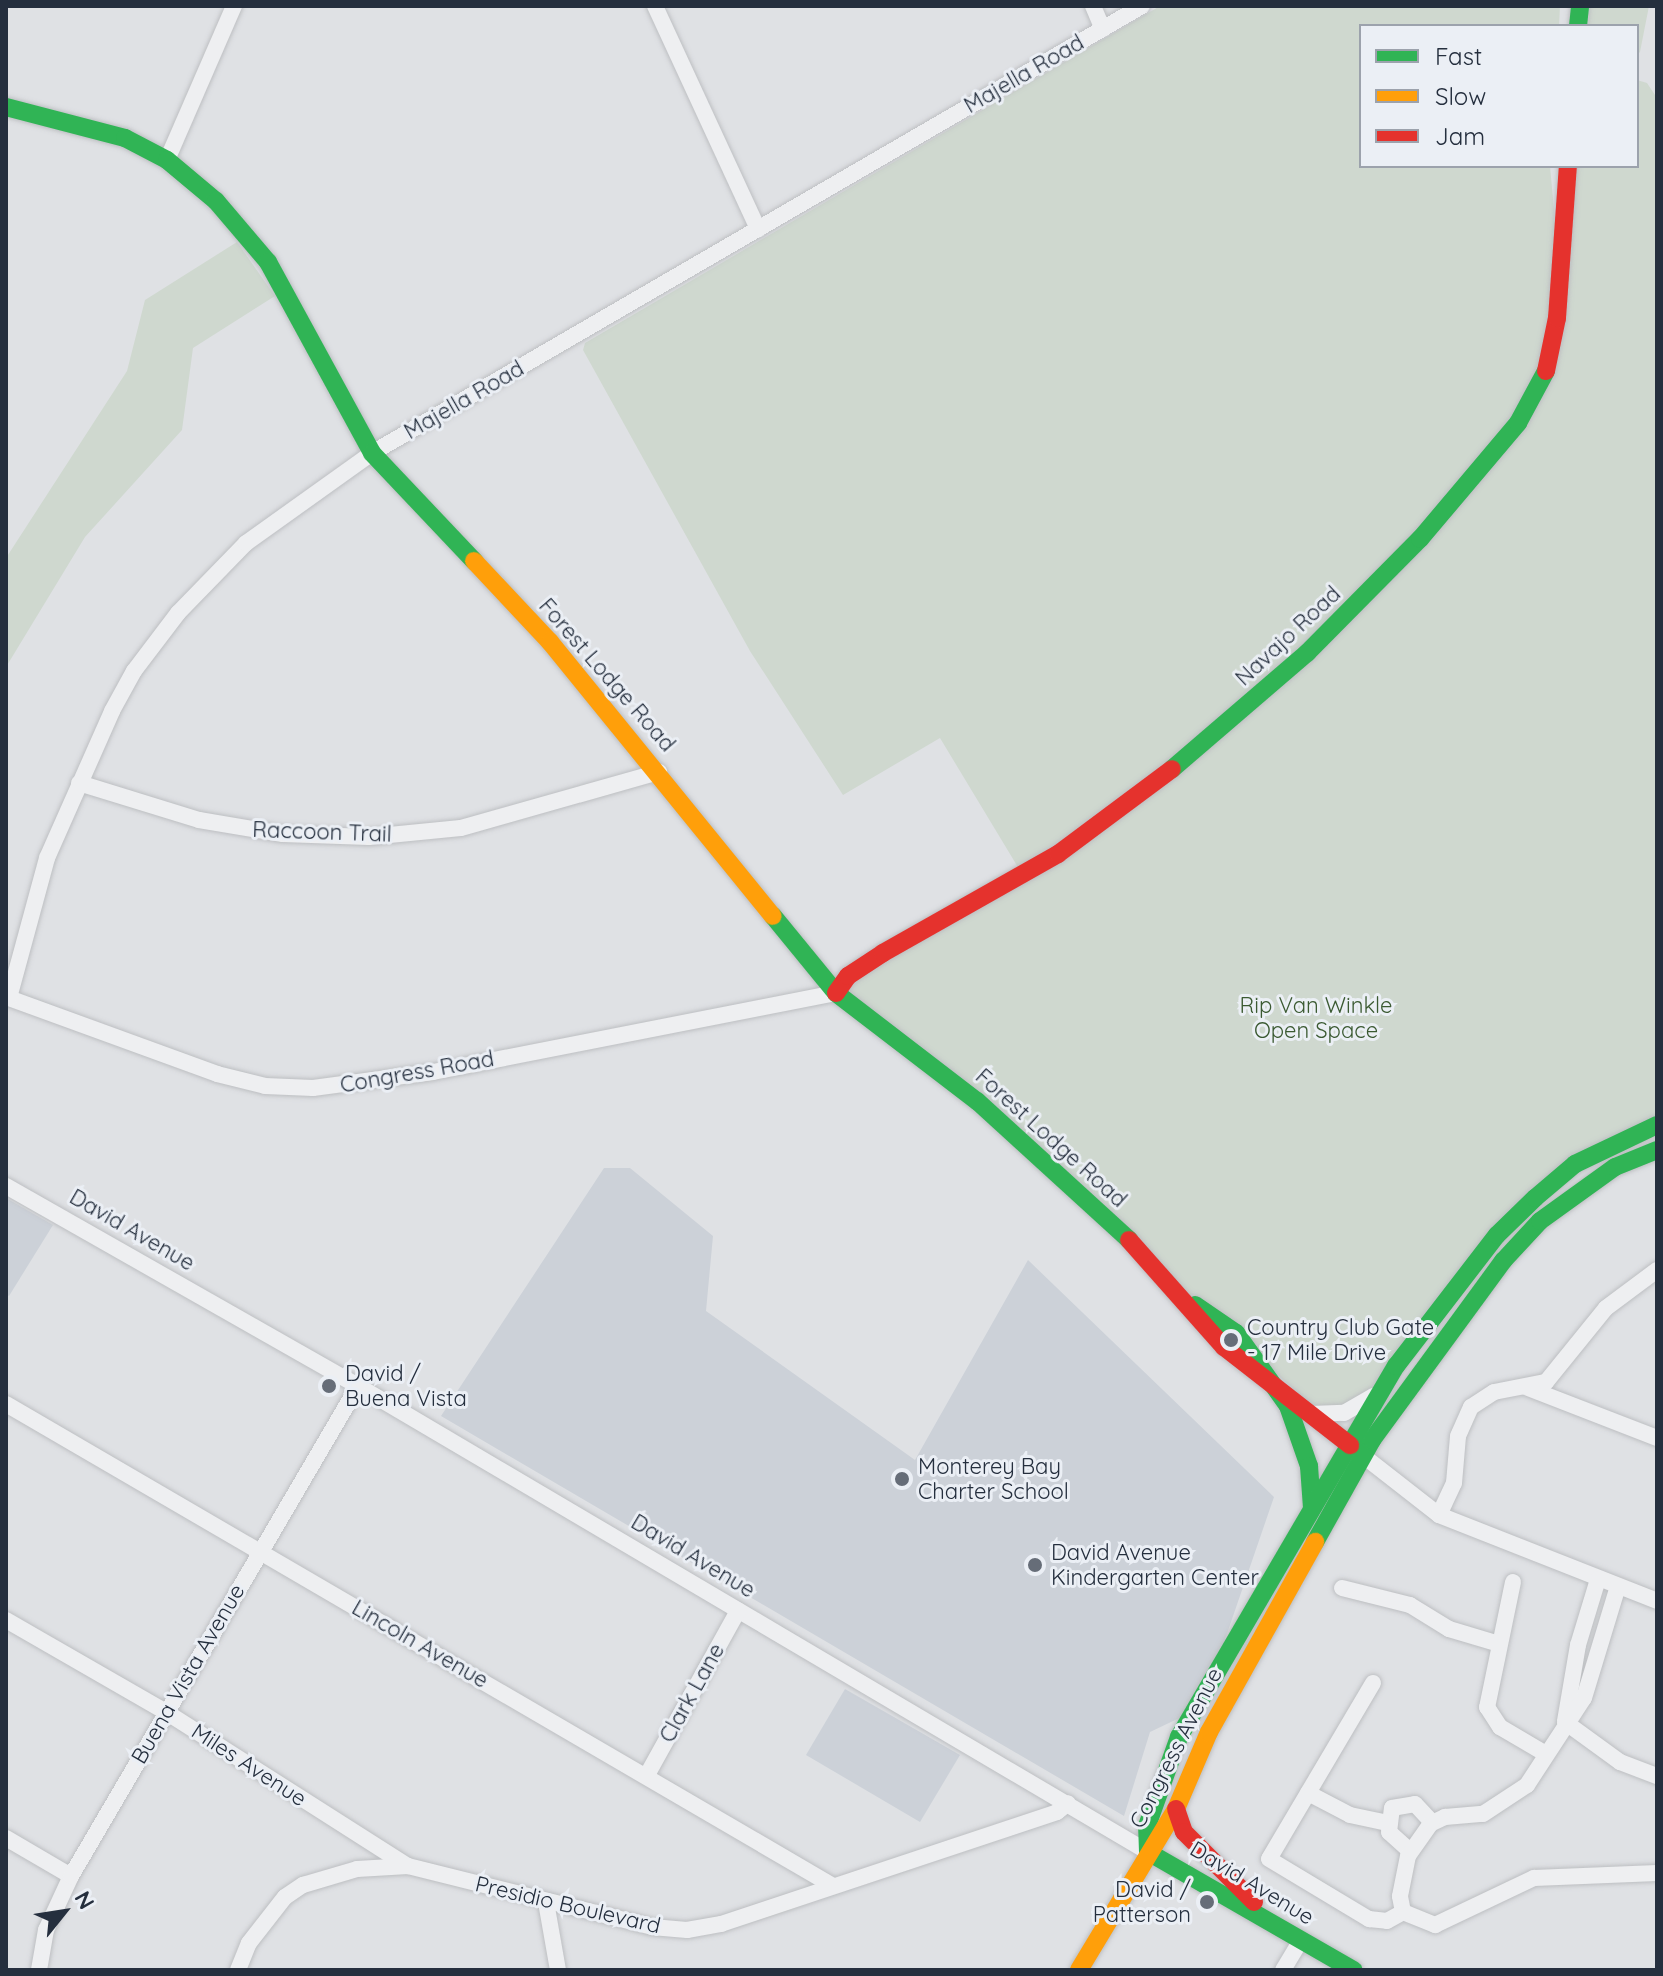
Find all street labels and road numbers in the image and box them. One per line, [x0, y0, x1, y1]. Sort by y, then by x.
street label: Majella Road [959, 29, 1089, 119]
street label: Majella Road [399, 355, 529, 445]
street label: Navajo Road [1230, 581, 1346, 691]
street label: Forest Lodge Road [533, 593, 681, 757]
street label: Raccoon Trail [252, 816, 392, 848]
street label: Congress Road [338, 1045, 496, 1099]
street label: Forest Lodge Road [970, 1063, 1132, 1213]
street label: David Avenue [65, 1184, 199, 1276]
street label: David Avenue [626, 1509, 760, 1603]
street label: Buena Vista Avenue [126, 1579, 250, 1769]
street label: Lincoln Avenue [347, 1594, 493, 1694]
street label: Clark Lane [654, 1639, 730, 1747]
street label: Congress Avenue [1124, 1663, 1228, 1833]
street label: Miles Avenue [187, 1718, 311, 1812]
street label: David Avenue [1185, 1836, 1319, 1930]
street label: Presidio Boulevard [473, 1871, 663, 1939]

